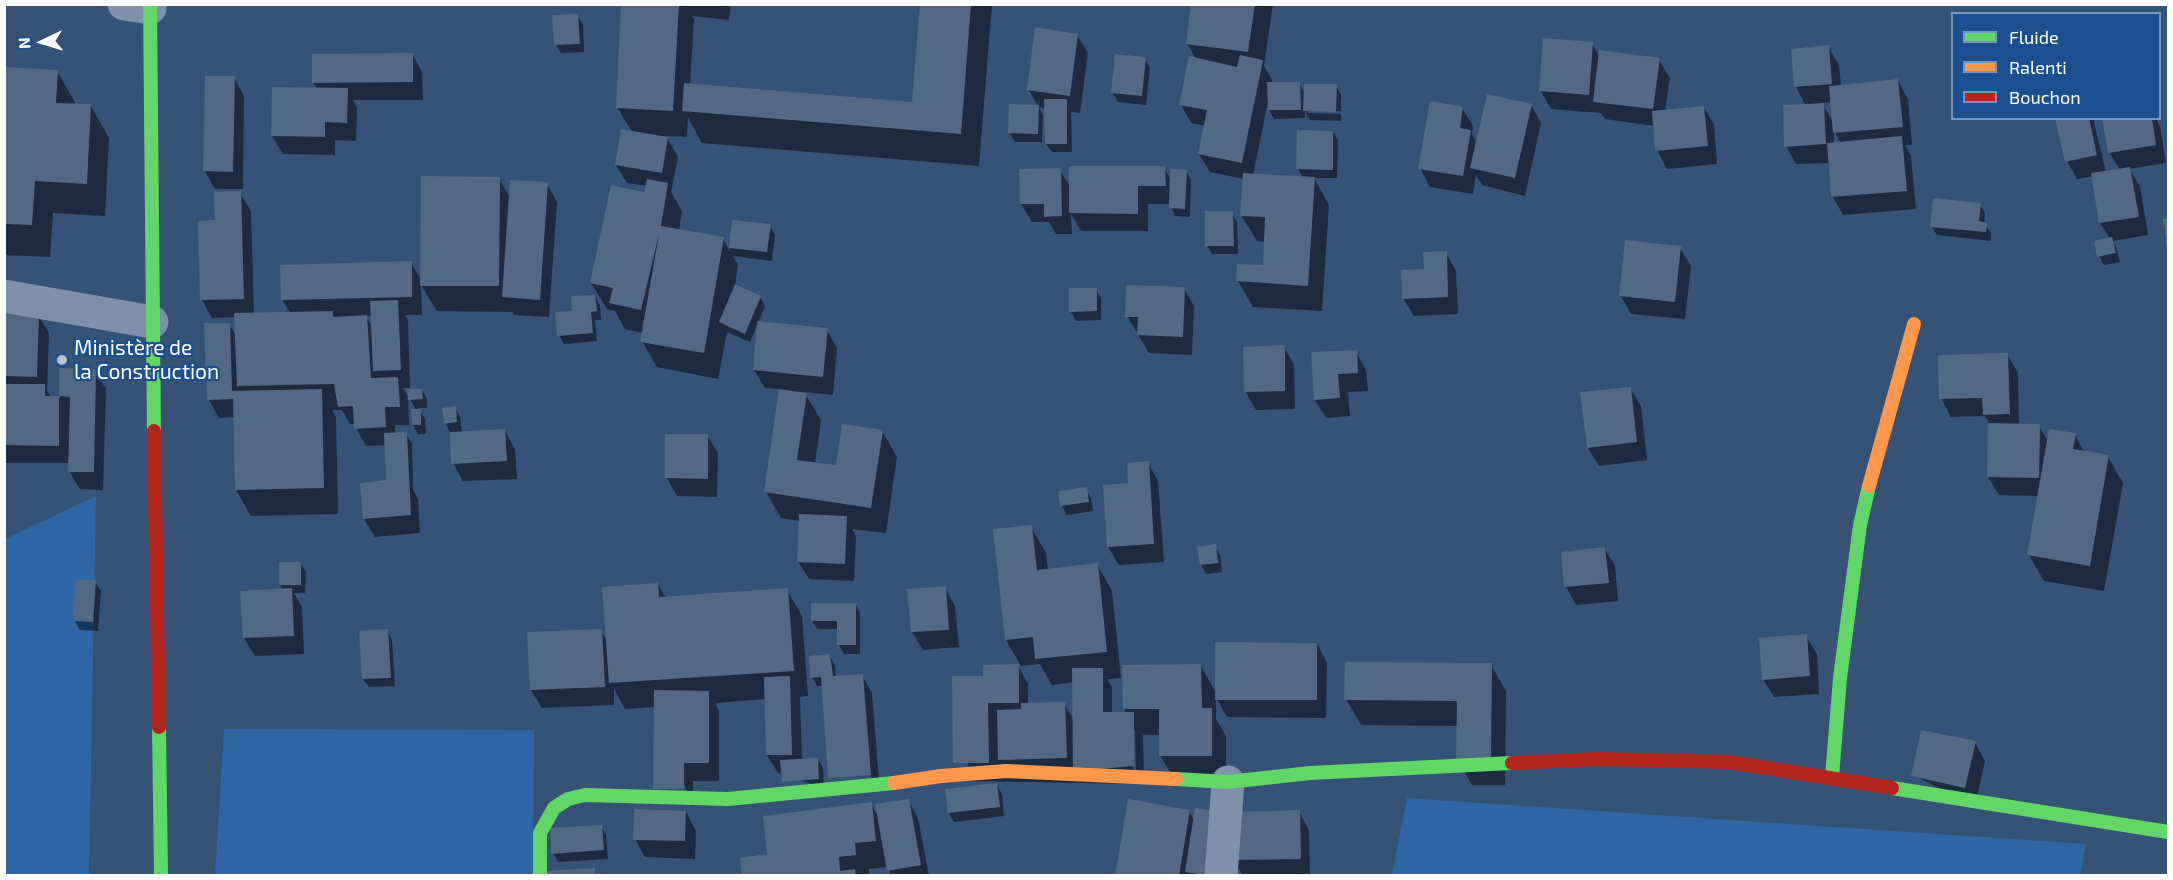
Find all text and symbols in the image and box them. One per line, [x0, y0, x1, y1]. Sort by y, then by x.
north arrow [12, 12, 72, 72]
legend [1951, 12, 2161, 120]
text: Fluide [2009, 26, 2059, 48]
text: N [14, 37, 33, 50]
text: Ralenti [2009, 56, 2067, 78]
text: Bouchon [2009, 86, 2081, 108]
place label: Ministère de la Construction [74, 335, 219, 385]
marker: Ministère de la Construction [55, 353, 69, 367]

